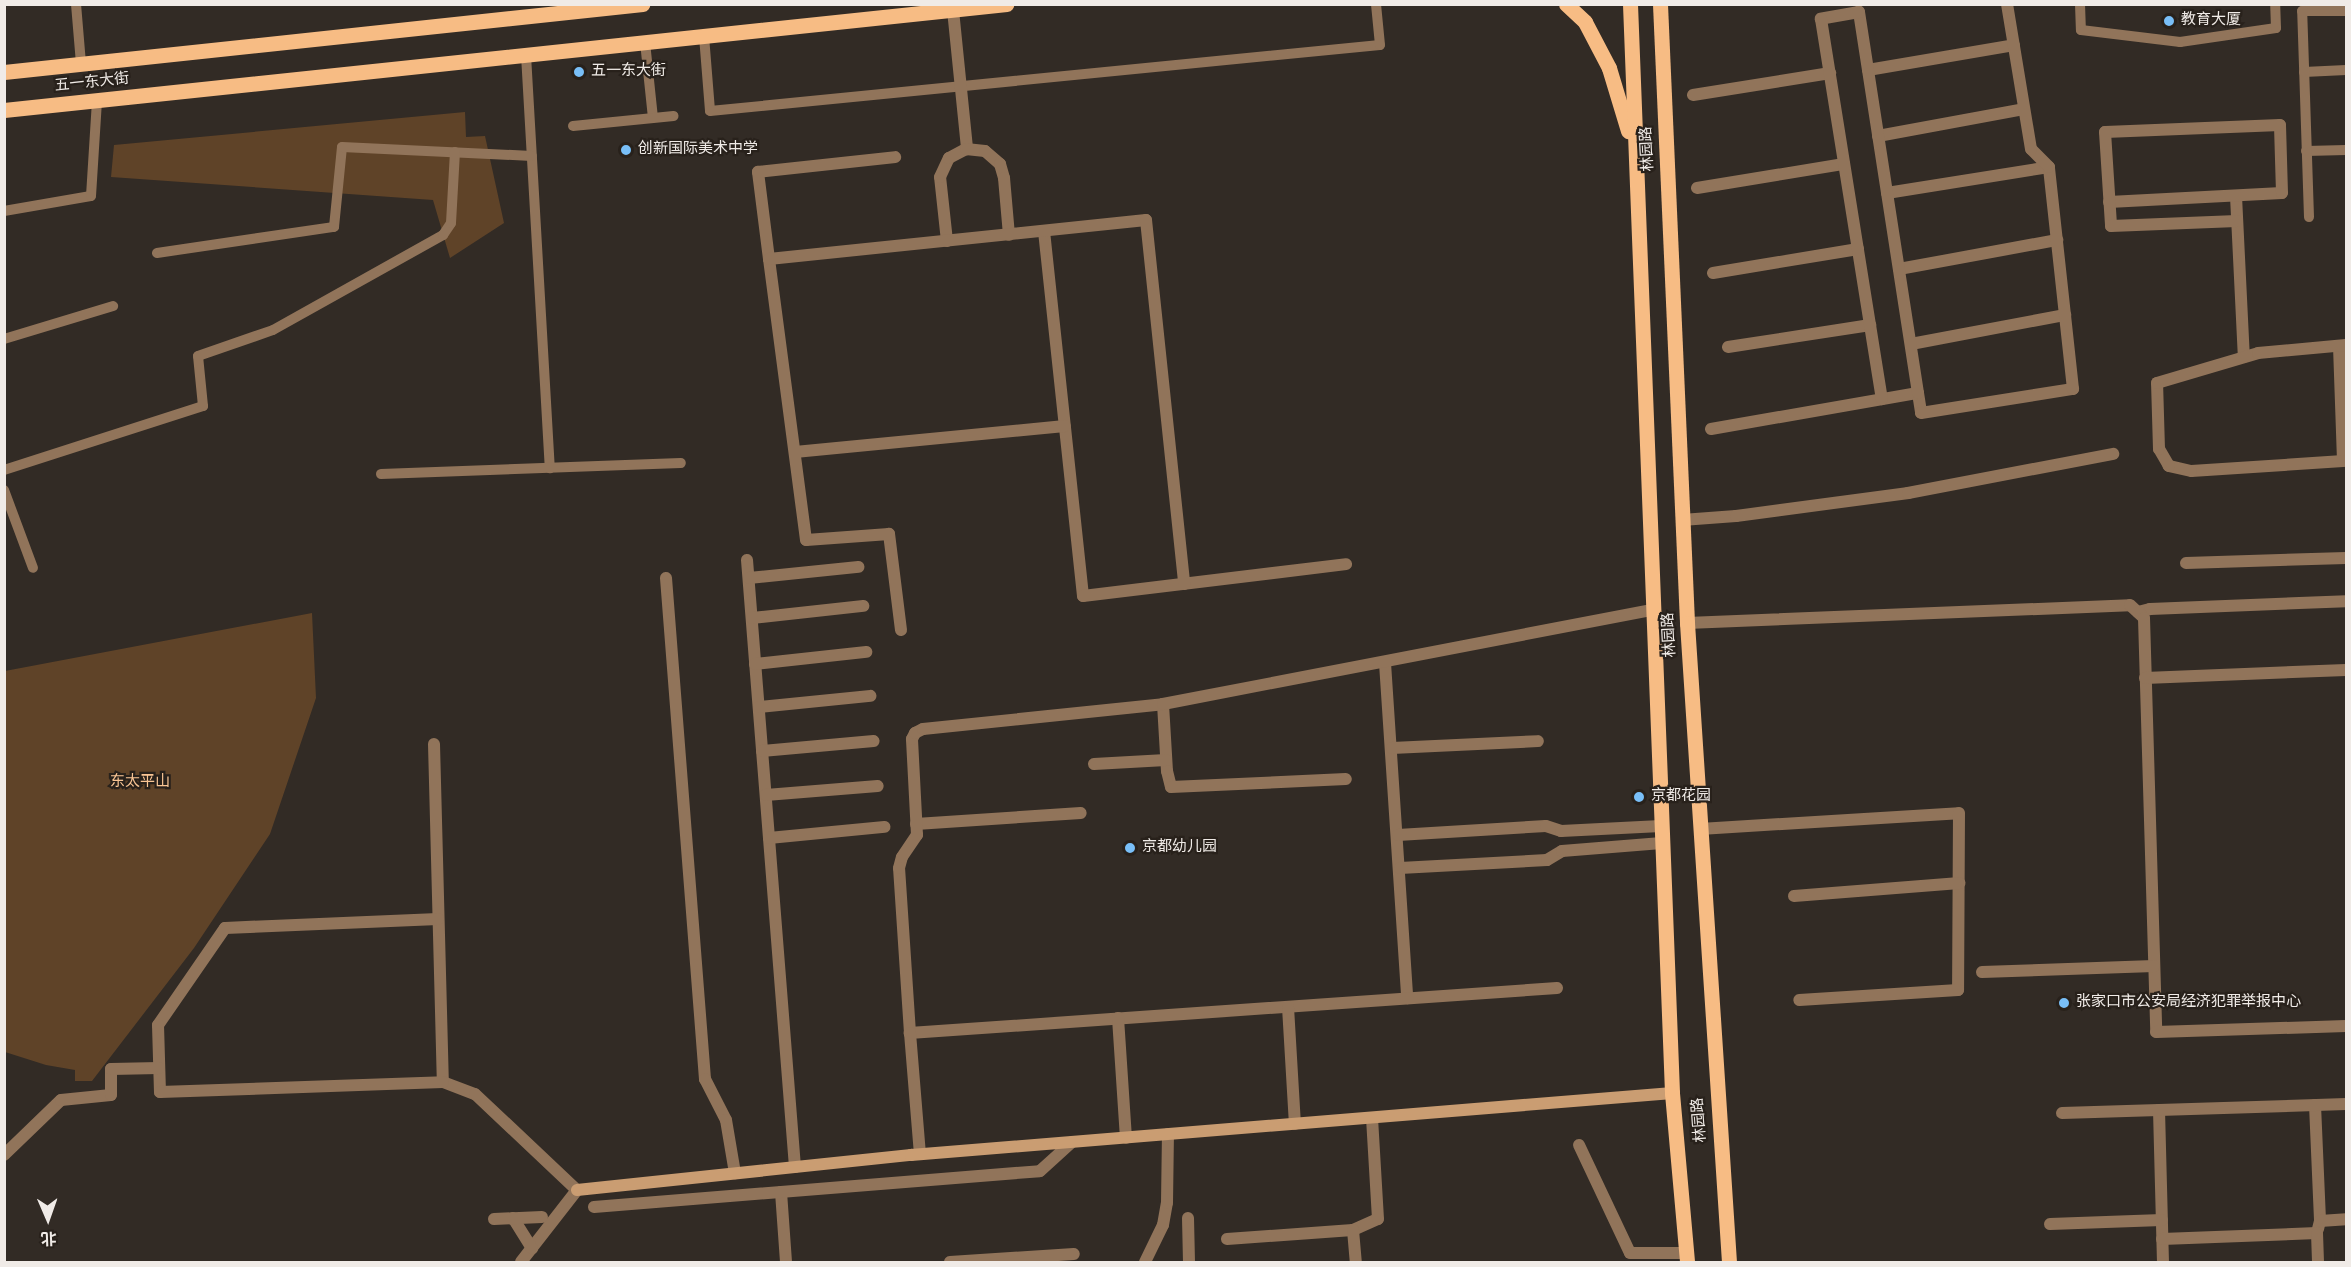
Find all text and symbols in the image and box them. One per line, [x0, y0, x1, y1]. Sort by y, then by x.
place label: 教育大厦 [2181, 12, 2241, 30]
marker: 教育大厦 [2162, 14, 2176, 28]
place label: 五一东大街 [591, 63, 666, 81]
marker: 五一东大街 [572, 65, 586, 79]
street label: 五一东大街 [54, 70, 130, 96]
street label: 林园路 [1638, 126, 1658, 172]
place label: 创新国际美术中学 [638, 141, 758, 159]
marker: 创新国际美术中学 [619, 143, 633, 157]
street label: 林园路 [1660, 612, 1680, 658]
park label: 东太平山 [110, 774, 170, 792]
place label: 京都花园 [1651, 788, 1711, 806]
marker: 京都花园 [1632, 790, 1646, 804]
place label: 京都幼儿园 [1142, 839, 1217, 857]
marker: 京都幼儿园 [1123, 841, 1137, 855]
place label: 张家口市公安局经济犯罪举报中心 [2076, 994, 2301, 1012]
marker: 张家口市公安局经济犯罪举报中心 [2057, 996, 2071, 1010]
street label: 林园路 [1689, 1097, 1711, 1143]
north arrow [18, 1189, 78, 1249]
text: 北 [40, 1227, 57, 1247]

